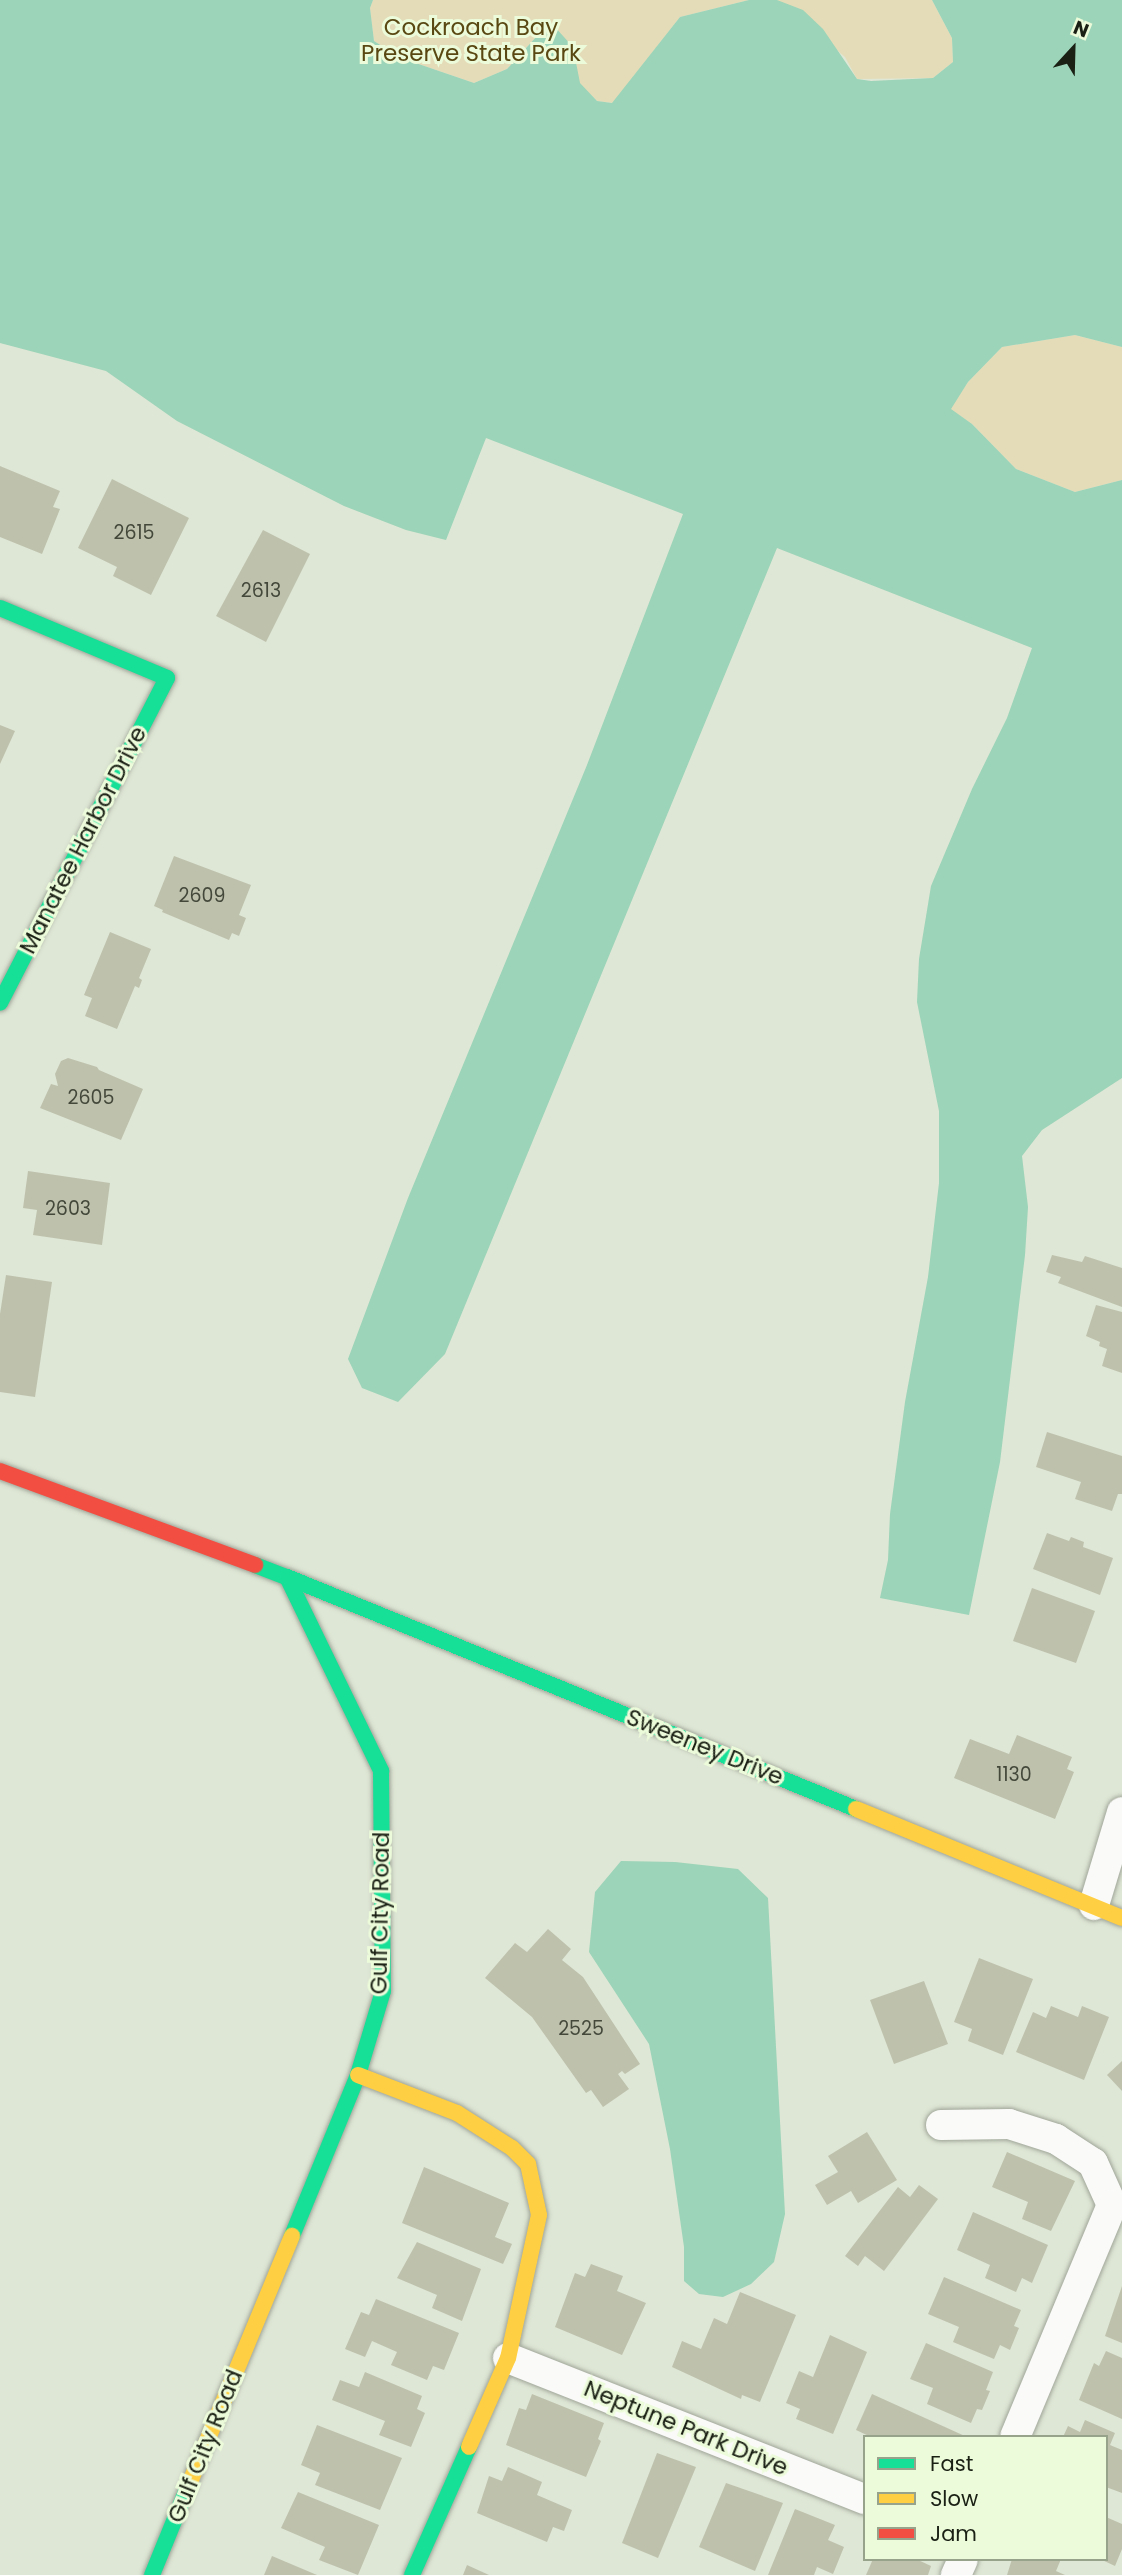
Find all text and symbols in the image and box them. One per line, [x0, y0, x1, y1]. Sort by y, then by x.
park label: Cockroach Bay Preserve State Park [361, 13, 581, 67]
north arrow [1038, 14, 1108, 84]
text: N [1069, 14, 1093, 44]
house number: 2615 [113, 522, 155, 544]
house number: 2613 [241, 580, 281, 602]
street label: Manatee Harbor Drive [14, 722, 152, 958]
house number: 2609 [179, 885, 225, 907]
house number: 2605 [68, 1087, 114, 1109]
house number: 2603 [45, 1198, 91, 1220]
street label: Sweeney Drive [623, 1703, 787, 1791]
house number: 1130 [996, 1764, 1032, 1786]
street label: Gulf City Road [365, 1831, 395, 1995]
house number: 2525 [558, 2018, 604, 2040]
street label: Gulf City Road [162, 2365, 248, 2527]
street label: Neptune Park Drive [580, 2375, 792, 2481]
legend [863, 2435, 1108, 2561]
text: Fast [930, 2449, 973, 2478]
text: Slow [930, 2484, 978, 2513]
text: Jam [930, 2519, 977, 2548]

